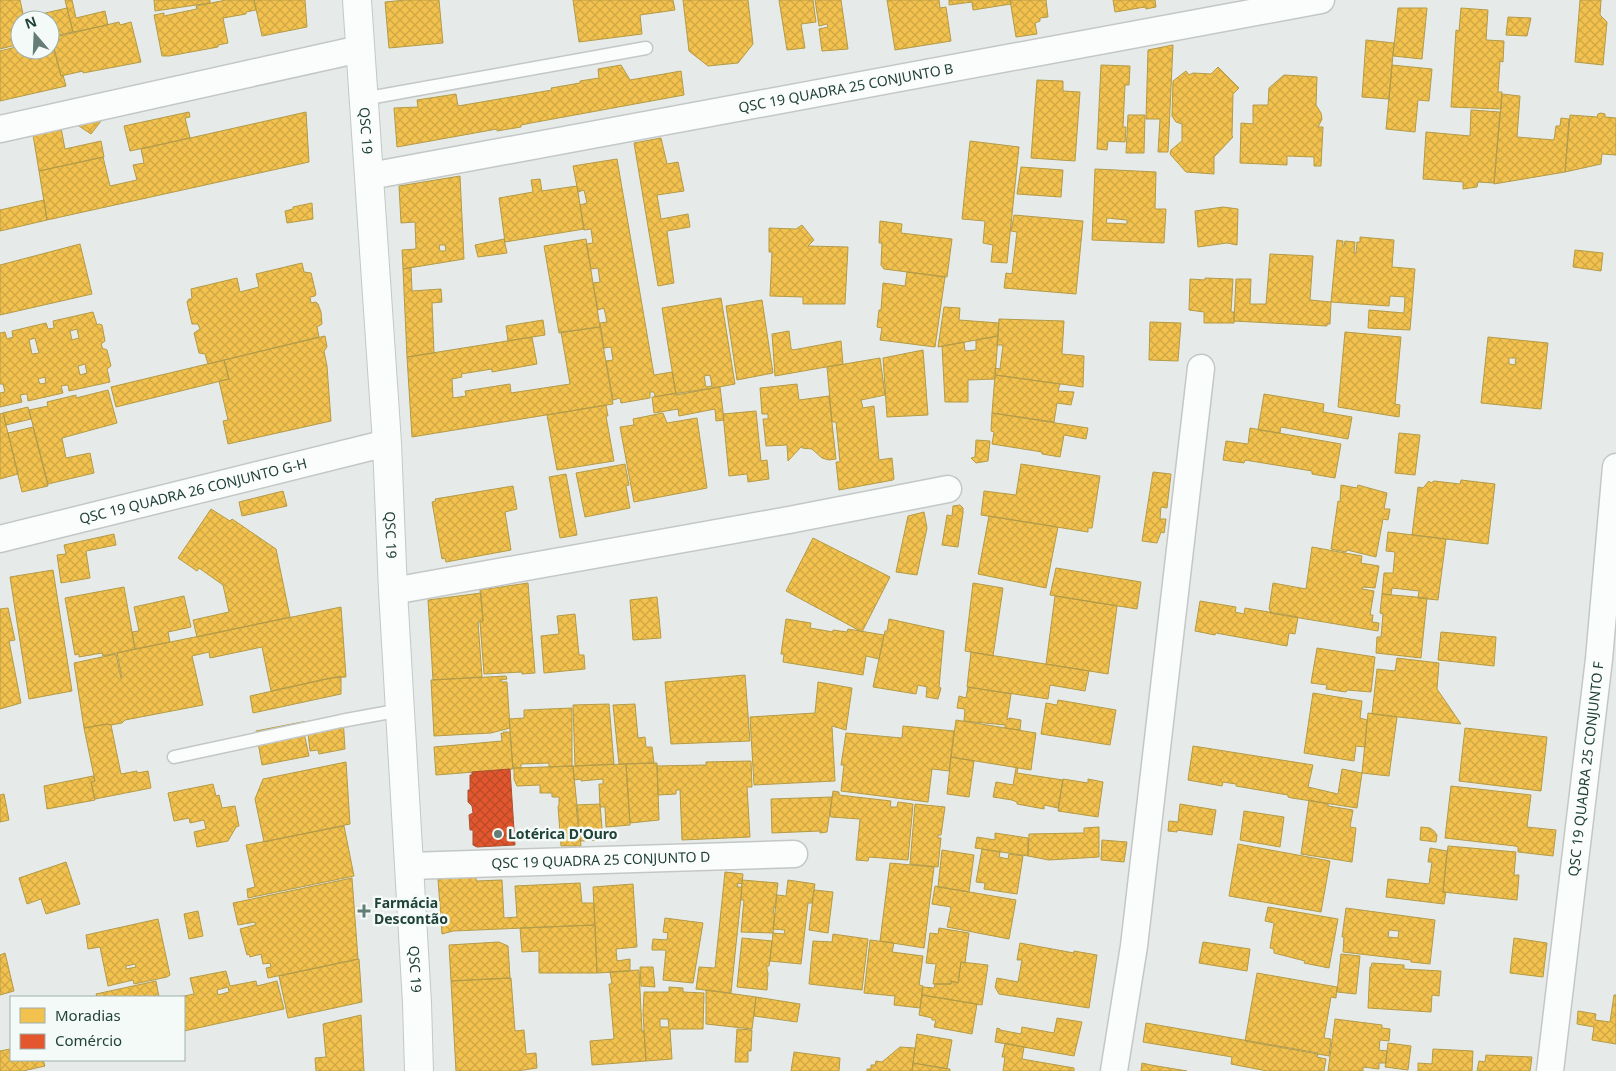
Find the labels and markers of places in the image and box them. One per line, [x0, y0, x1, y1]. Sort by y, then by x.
place label: Lotérica D'Ouro [508, 824, 618, 843]
marker: Lotérica D'Ouro [492, 828, 504, 840]
place label: Farmácia Descontão [374, 893, 448, 928]
marker: Farmácia Descontão [358, 905, 370, 917]

